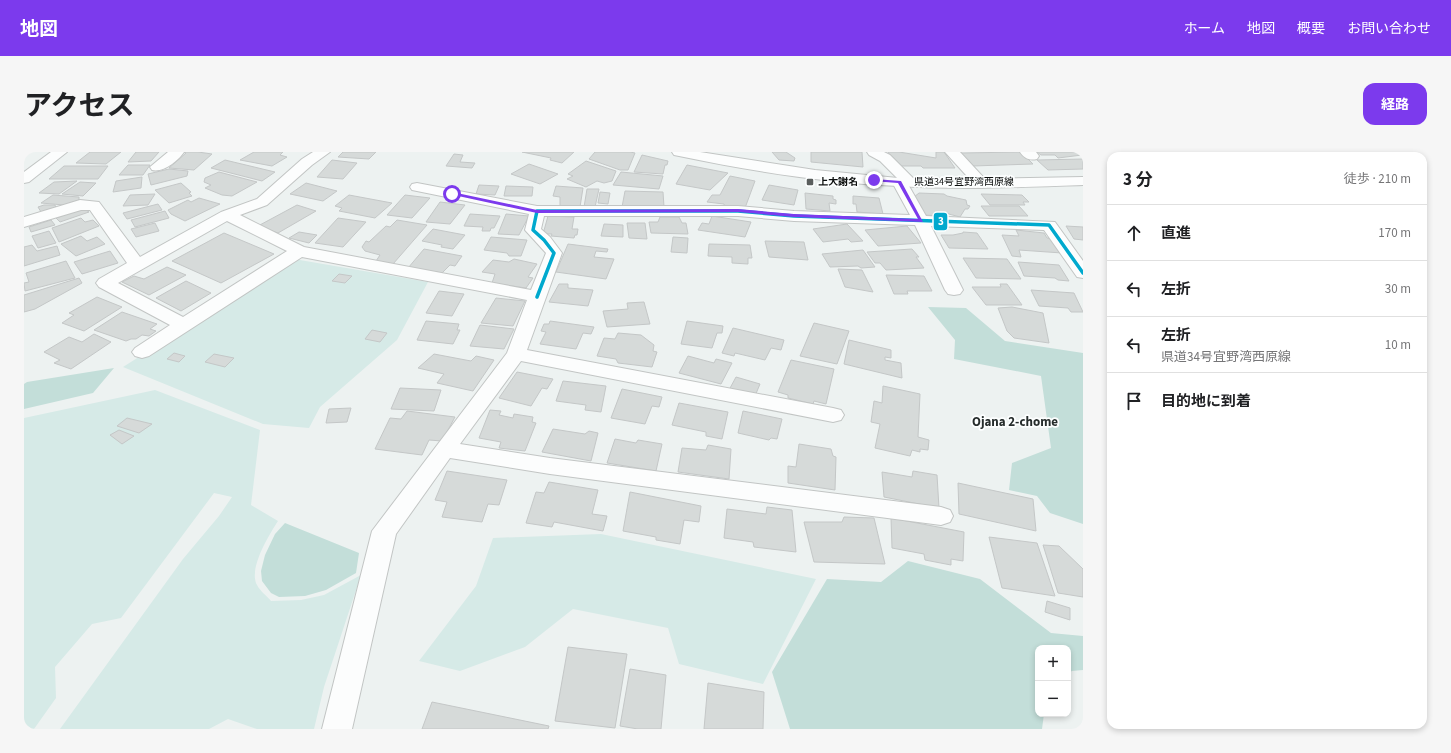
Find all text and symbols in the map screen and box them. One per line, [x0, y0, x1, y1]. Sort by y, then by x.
text: 地図 [20, 16, 58, 43]
text: ホーム [1183, 19, 1225, 39]
text: 地図 [1247, 19, 1275, 39]
text: 概要 [1297, 19, 1325, 39]
text: お問い合わせ [1347, 19, 1431, 39]
button: 経路 [1363, 83, 1427, 125]
text: アクセス [24, 86, 135, 126]
text: 3 分 [1123, 168, 1152, 192]
text: 徒歩 · 210 m [1344, 170, 1411, 188]
route end [865, 171, 883, 189]
place label: 上大謝名 [818, 175, 858, 189]
street label: 県道34号宜野湾西原線 [914, 175, 1014, 189]
marker: 上大謝名 [805, 177, 815, 187]
route start [443, 185, 461, 203]
line badge: 3 [933, 212, 948, 231]
text: 3 [938, 214, 944, 229]
icon: ahead [1123, 222, 1145, 244]
text: 直進 [1161, 223, 1191, 244]
text: 170 m [1378, 224, 1411, 242]
icon: left [1123, 278, 1145, 300]
text: 左折 [1161, 279, 1191, 300]
text: 30 m [1385, 280, 1411, 298]
text: 左折 [1161, 325, 1191, 346]
icon: left [1123, 334, 1145, 356]
text: 10 m [1385, 336, 1411, 354]
text: 県道34号宜野湾西原線 [1161, 348, 1291, 366]
icon: arrive [1123, 390, 1145, 412]
text: 目的地に到着 [1161, 391, 1251, 412]
district label: Ojana 2-chome [972, 413, 1058, 431]
map controls [1035, 645, 1071, 717]
button: + [1035, 645, 1071, 681]
button: − [1035, 681, 1071, 717]

